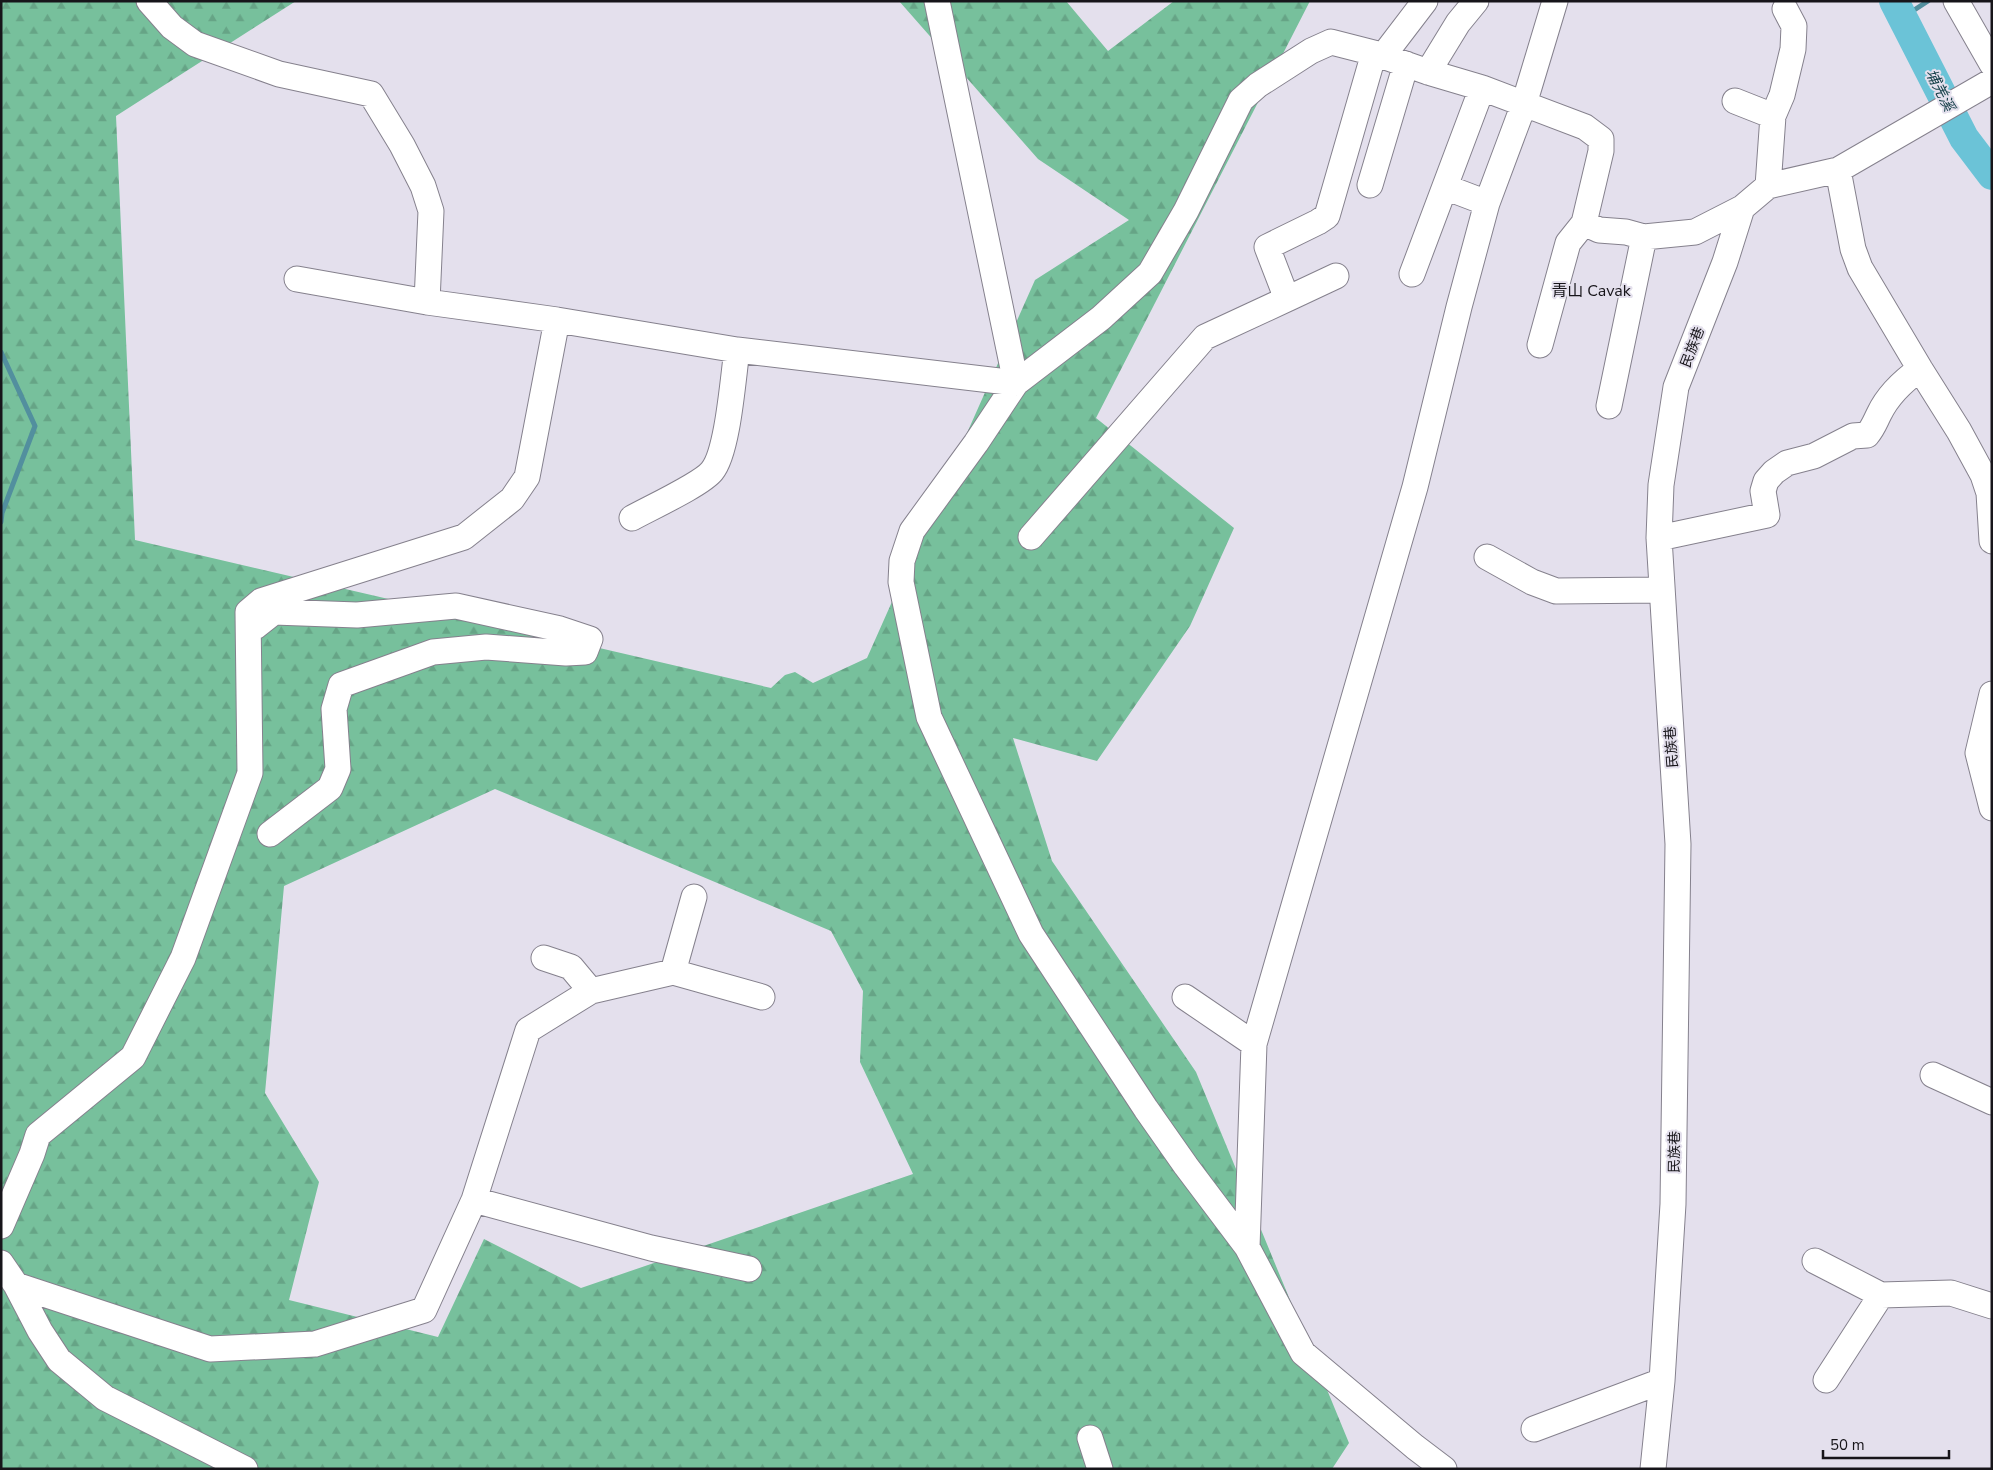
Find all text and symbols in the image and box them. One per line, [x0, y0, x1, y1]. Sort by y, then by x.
water label: 埔羌溪 [1921, 65, 1960, 116]
district label: 青山 Cavak [1551, 280, 1632, 302]
street label: 民族巷 [1676, 324, 1709, 370]
street label: 民族巷 [1661, 725, 1682, 769]
street label: 民族巷 [1665, 1131, 1684, 1173]
scale bar [1823, 1428, 1949, 1460]
text: 50 m [1830, 1435, 1865, 1455]

